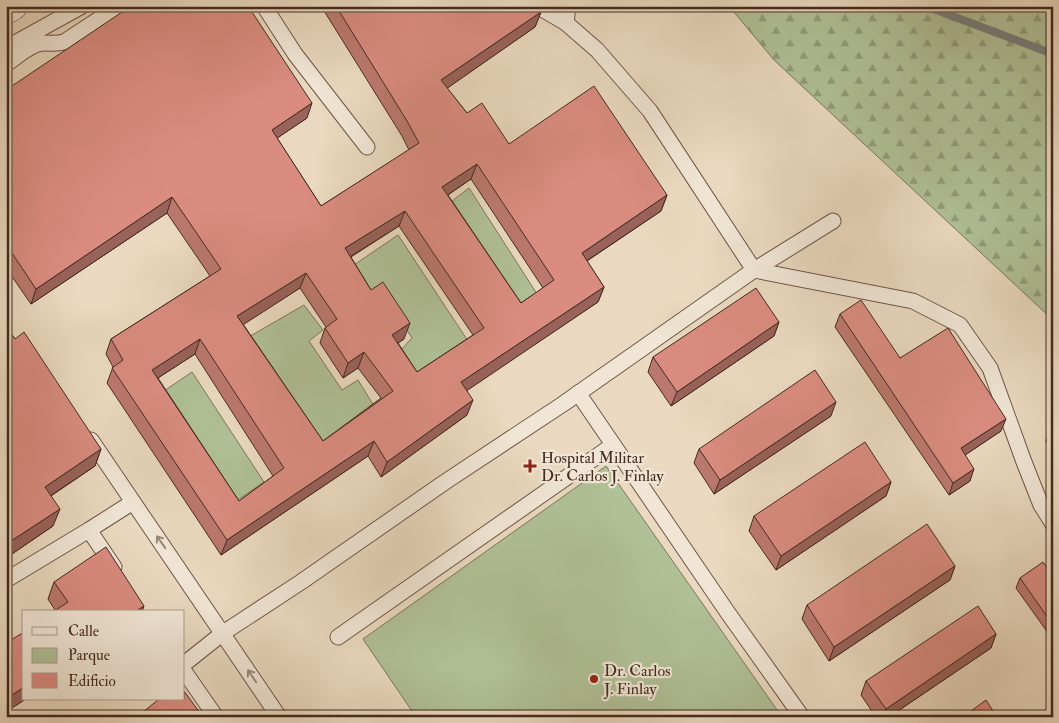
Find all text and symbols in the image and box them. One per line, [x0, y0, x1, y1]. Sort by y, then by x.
place label: Hospital Militar Dr. Carlos J. Finlay [541, 448, 664, 487]
marker: Hospital Militar Dr. Carlos J. Finlay [523, 459, 537, 473]
one-way arrow [156, 535, 166, 549]
legend [22, 610, 185, 700]
text: Calle [68, 622, 99, 641]
text: Parque [68, 646, 110, 665]
place label: Dr. Carlos J. Finlay [603, 661, 671, 700]
one-way arrow [247, 669, 257, 683]
text: Edificio [68, 672, 116, 691]
marker: Dr. Carlos J. Finlay [588, 673, 600, 685]

